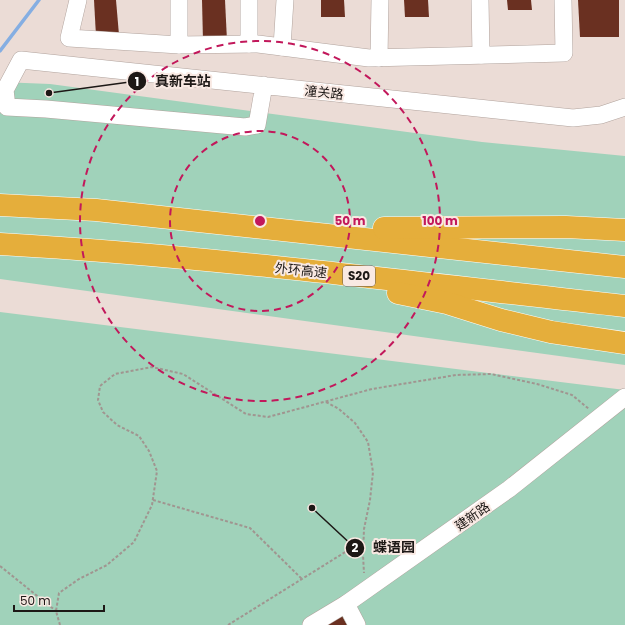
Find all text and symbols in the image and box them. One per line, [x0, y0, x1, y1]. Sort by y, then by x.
callout: 真新车站 [127, 68, 219, 94]
text: 真新车站 [155, 71, 211, 91]
text: 1 [135, 73, 139, 90]
street label: 潼关路 [304, 81, 344, 104]
text: 50 m [335, 212, 366, 229]
text: 100 m [422, 212, 458, 229]
centre of rings [253, 214, 267, 228]
street label: 外环高速 [274, 258, 328, 283]
road number: S20 [343, 266, 375, 286]
street label: 建新路 [451, 497, 494, 535]
callout: 蝶语园 [345, 535, 423, 561]
text: 蝶语园 [373, 537, 415, 557]
text: 2 [352, 539, 359, 556]
scale bar [14, 587, 104, 613]
text: 50 m [20, 592, 51, 609]

